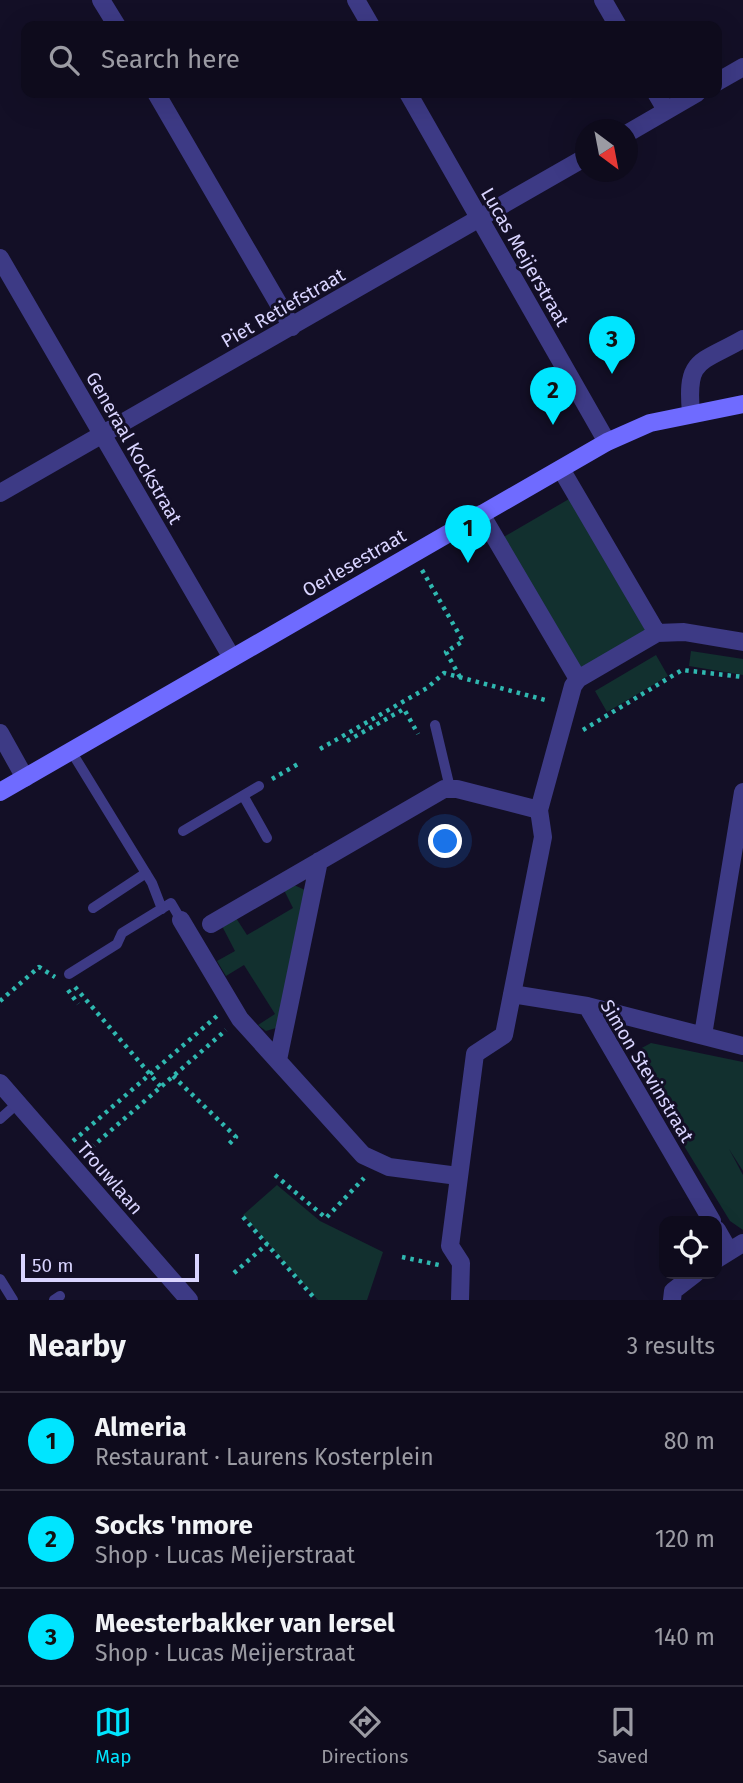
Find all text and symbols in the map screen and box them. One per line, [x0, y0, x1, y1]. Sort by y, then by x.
search box [21, 21, 722, 98]
icon: search [45, 41, 83, 79]
text: Search here [101, 44, 240, 75]
north arrow [575, 119, 638, 182]
street label: Lucas Meijerstraat [476, 184, 574, 331]
street label: Piet Retiefstraat [217, 263, 349, 353]
pin: 3 [589, 316, 635, 374]
pin: 2 [530, 367, 576, 425]
street label: Generaal Kockstraat [81, 368, 187, 528]
pin: 1 [445, 505, 491, 563]
street label: Oerlesestraat [298, 524, 410, 602]
your location [428, 824, 462, 858]
street label: Simon Stevinstraat [595, 996, 699, 1147]
street label: Trouwlaan [72, 1137, 148, 1219]
map controls [659, 1216, 722, 1279]
button: locate [659, 1216, 722, 1279]
scale bar [21, 1251, 200, 1283]
text: 50 m [32, 1254, 73, 1277]
text: Nearby [28, 1328, 126, 1364]
text: 3 results [627, 1332, 715, 1360]
text: Almeria [95, 1412, 186, 1443]
text: 1 [46, 1427, 56, 1455]
text: 80 m [664, 1427, 715, 1455]
text: Restaurant · Laurens Kosterplein [95, 1443, 434, 1471]
text: Socks 'nmore [95, 1510, 253, 1541]
text: 2 [45, 1525, 57, 1553]
text: 120 m [655, 1525, 715, 1553]
text: Shop · Lucas Meijerstraat [95, 1541, 355, 1569]
text: Meesterbakker van Iersel [95, 1608, 395, 1639]
text: 3 [45, 1623, 57, 1651]
text: 140 m [654, 1623, 715, 1651]
text: Shop · Lucas Meijerstraat [95, 1639, 355, 1667]
tab: Map [94, 1703, 132, 1768]
tab: Directions [321, 1703, 408, 1768]
tab: Saved [597, 1703, 649, 1768]

